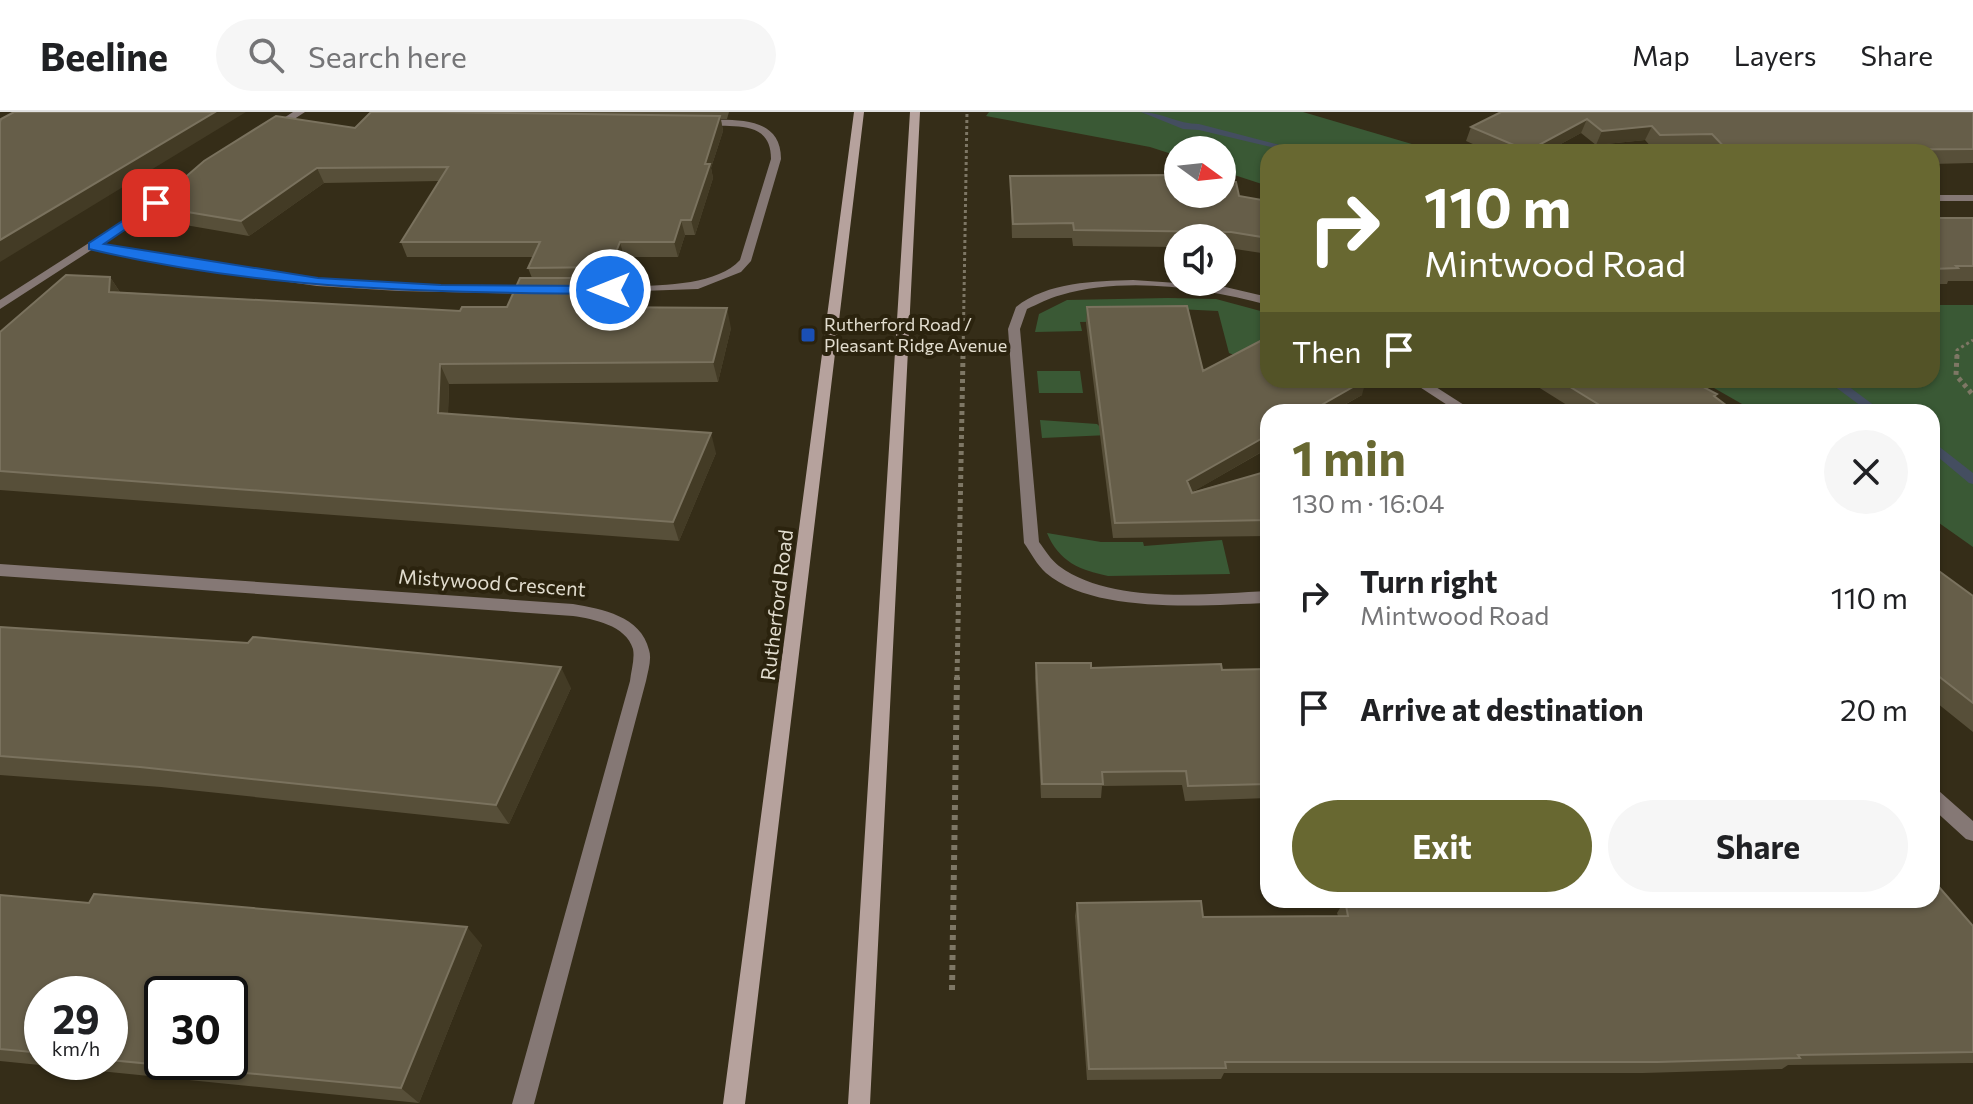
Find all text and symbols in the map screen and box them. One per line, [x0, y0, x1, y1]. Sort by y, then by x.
search box [216, 19, 776, 91]
text: Beeline [40, 32, 168, 79]
icon: search [244, 33, 288, 77]
text: Search here [308, 37, 467, 74]
text: Map [1632, 38, 1690, 72]
text: Layers [1734, 38, 1816, 72]
text: Share [1860, 38, 1933, 72]
north arrow [1164, 136, 1236, 208]
map controls [1164, 136, 1236, 296]
pin [122, 169, 190, 237]
text: 110 m [1424, 171, 1571, 240]
icon: right [1292, 176, 1396, 280]
icon: arrive [134, 181, 178, 225]
button: sound [1164, 224, 1236, 296]
text: Mintwood Road [1424, 240, 1686, 284]
position arrow [568, 248, 652, 332]
place label: Rutherford Road / Pleasant Ridge Avenue [824, 313, 1007, 356]
marker: Rutherford Road / Pleasant Ridge Avenue [799, 326, 817, 344]
icon: arrive [1377, 328, 1421, 372]
text: Then [1292, 332, 1361, 369]
text: 1 min [1292, 427, 1406, 486]
button: close [1824, 430, 1908, 514]
text: 130 m · 16:04 [1292, 487, 1444, 518]
street label: Rutherford Road [755, 528, 797, 682]
text: Turn right [1360, 562, 1497, 599]
street label: Mistywood Crescent [398, 563, 587, 601]
icon: right [1292, 574, 1336, 618]
text: 110 m [1831, 578, 1908, 615]
text: Mintwood Road [1360, 599, 1549, 630]
icon: arrive [1292, 686, 1336, 730]
text: Arrive at destination [1360, 690, 1644, 727]
text: 20 m [1840, 690, 1908, 727]
button: Exit [1292, 800, 1592, 892]
button: Share [1608, 800, 1908, 892]
speed limit sign: 30 [144, 976, 248, 1080]
text: 29 [52, 993, 100, 1042]
text: km/h [52, 1036, 100, 1060]

